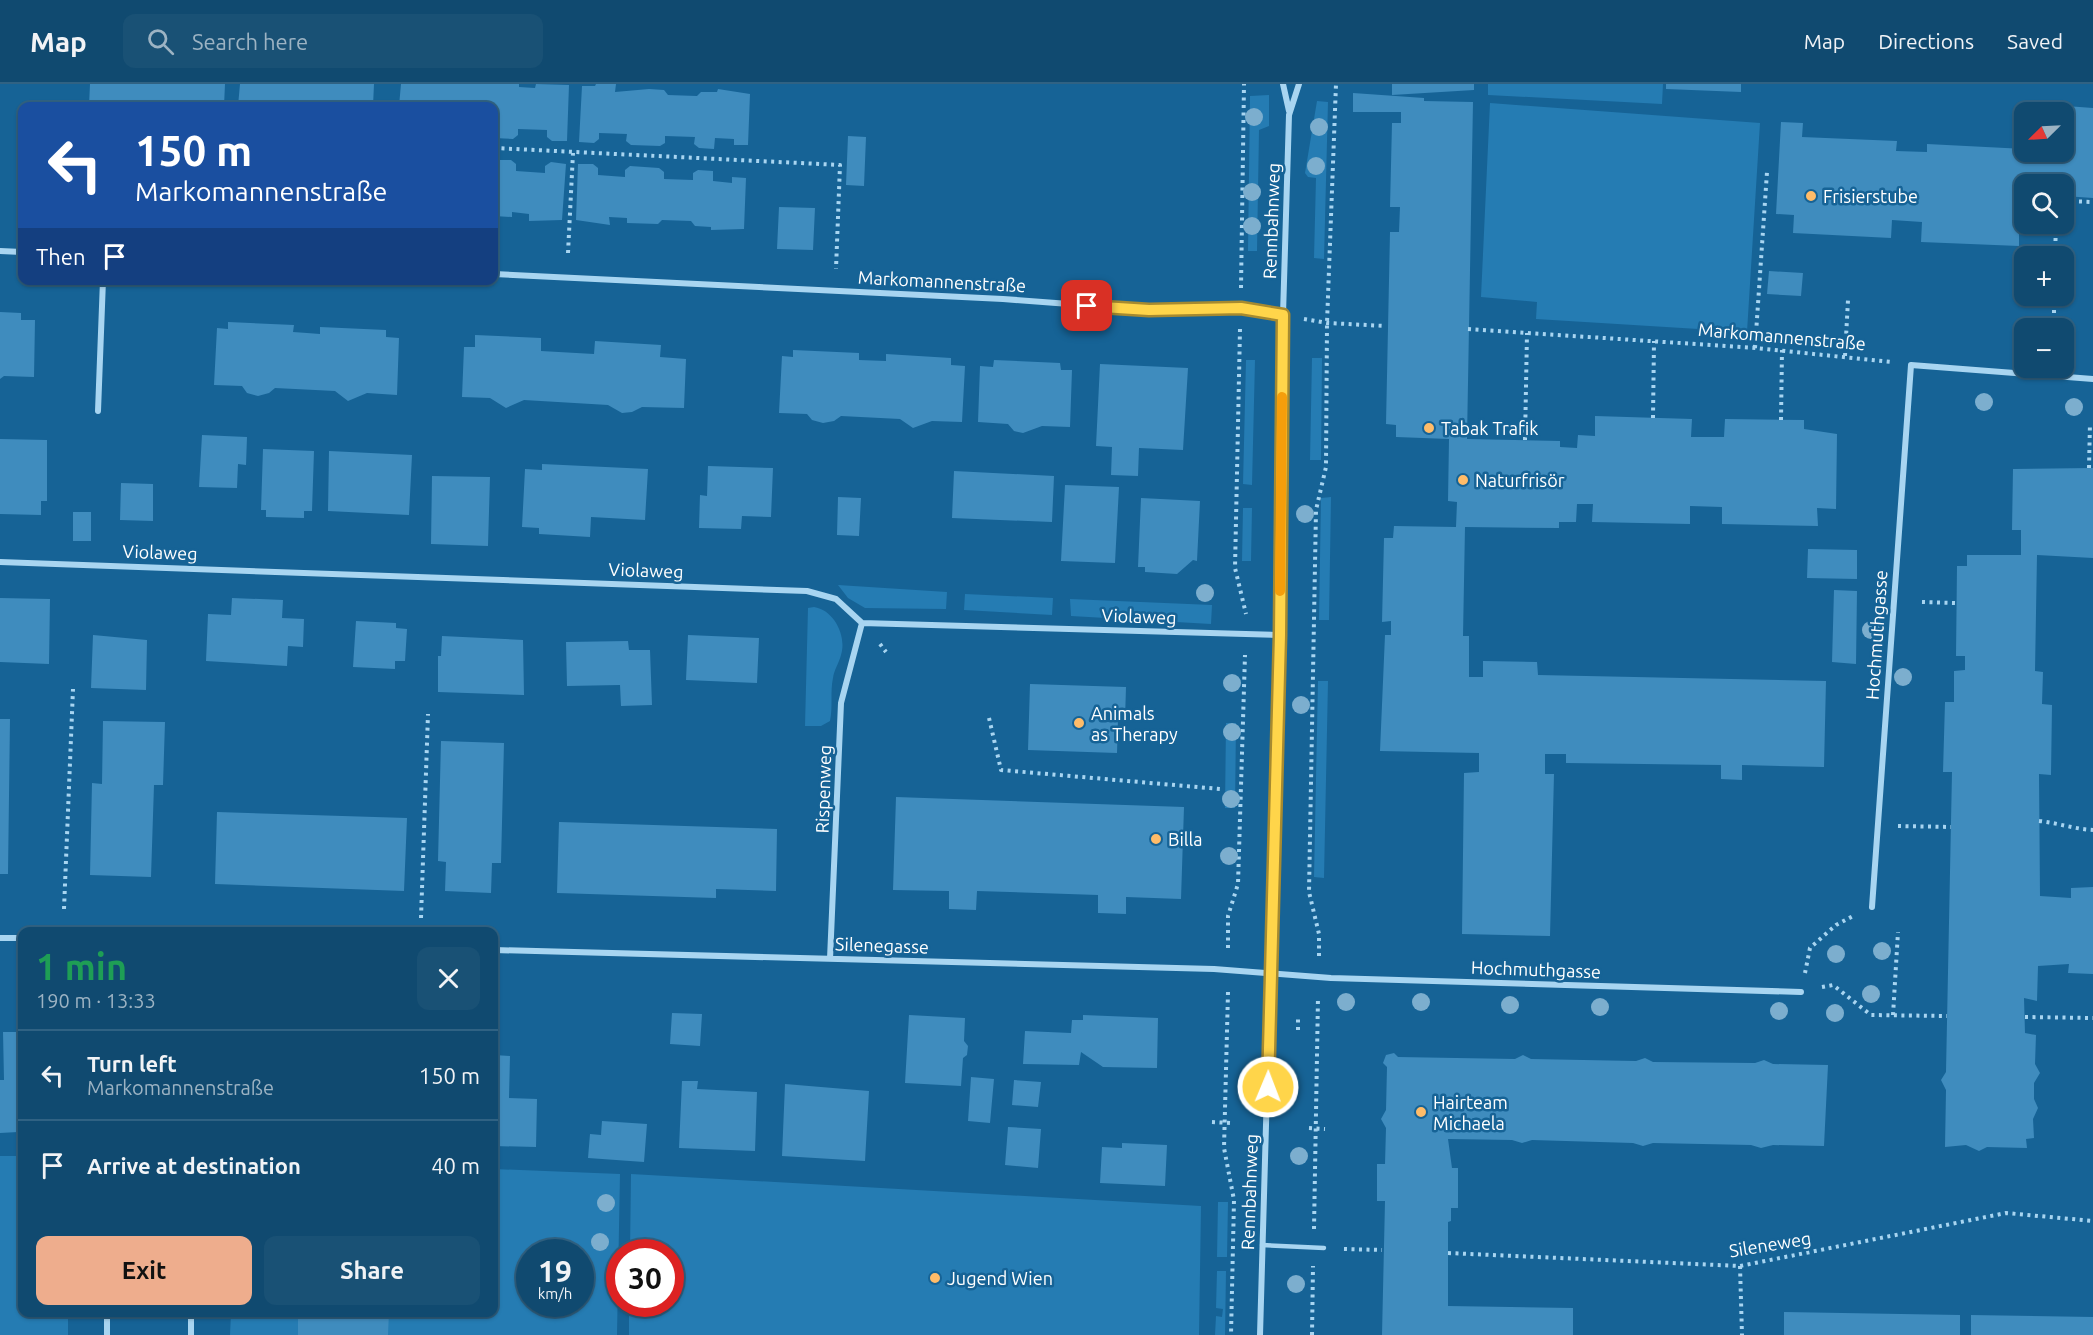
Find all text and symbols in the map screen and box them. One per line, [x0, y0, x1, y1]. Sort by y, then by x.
search box [123, 14, 543, 68]
icon: search [144, 25, 177, 58]
text: Map [30, 26, 87, 57]
text: Search here [192, 29, 308, 54]
text: Map [1804, 29, 1845, 53]
text: Directions [1878, 29, 1974, 53]
text: Saved [2007, 29, 2063, 53]
north arrow [2014, 102, 2074, 162]
map controls [2014, 102, 2074, 378]
icon: left [36, 126, 114, 204]
text: 150 m [135, 127, 252, 174]
street label: Rennbahnweg [1259, 163, 1283, 279]
button: search [2014, 174, 2074, 234]
text: Markomannenstraße [135, 176, 387, 206]
place label: Frisierstube [1823, 186, 1918, 206]
marker: Frisierstube [1804, 189, 1818, 203]
icon: arrive [98, 240, 131, 273]
text: Then [36, 244, 86, 269]
button: + [2014, 246, 2074, 306]
street label: Markomannenstraße [857, 267, 1027, 295]
pin [1061, 280, 1112, 331]
icon: arrive [1070, 289, 1103, 322]
button: − [2014, 318, 2074, 378]
street label: Markomannenstraße [1697, 319, 1867, 353]
place label: Tabak Trafik [1441, 418, 1538, 438]
marker: Tabak Trafik [1422, 421, 1436, 435]
place label: Naturfrisör [1475, 470, 1565, 490]
marker: Naturfrisör [1456, 473, 1470, 487]
street label: Violaweg [122, 541, 198, 563]
street label: Violaweg [608, 559, 684, 581]
street label: Hochmuthgasse [1861, 569, 1891, 701]
street label: Violaweg [1101, 605, 1177, 627]
place label: Animals as Therapy [1091, 703, 1178, 744]
marker: Animals as Therapy [1072, 716, 1086, 730]
street label: Rispenweg [811, 744, 835, 834]
place label: Billa [1168, 829, 1203, 849]
marker: Billa [1149, 832, 1163, 846]
street label: Silenegasse [835, 933, 929, 957]
text: 1 min [36, 946, 127, 987]
button: close [417, 947, 480, 1010]
street label: Hochmuthgasse [1471, 957, 1601, 981]
text: 190 m · 13:33 [36, 989, 156, 1012]
text: Turn left [87, 1051, 177, 1076]
position arrow [1236, 1055, 1300, 1119]
icon: left [36, 1059, 69, 1092]
text: 150 m [419, 1063, 480, 1088]
text: Markomannenstraße [87, 1076, 274, 1099]
place label: Hairteam Michaela [1433, 1092, 1508, 1133]
marker: Hairteam Michaela [1414, 1105, 1428, 1119]
street label: Rennbahnweg [1237, 1134, 1261, 1250]
icon: arrive [36, 1149, 69, 1182]
text: Arrive at destination [87, 1153, 301, 1178]
text: 40 m [431, 1153, 480, 1178]
street label: Sileneweg [1727, 1228, 1813, 1260]
button: Exit [36, 1236, 252, 1305]
button: Share [264, 1236, 480, 1305]
speed limit sign: 30 [606, 1239, 684, 1317]
text: 19 [538, 1254, 572, 1288]
place label: Jugend Wien [947, 1268, 1053, 1288]
marker: Jugend Wien [928, 1271, 942, 1285]
text: km/h [538, 1285, 572, 1302]

